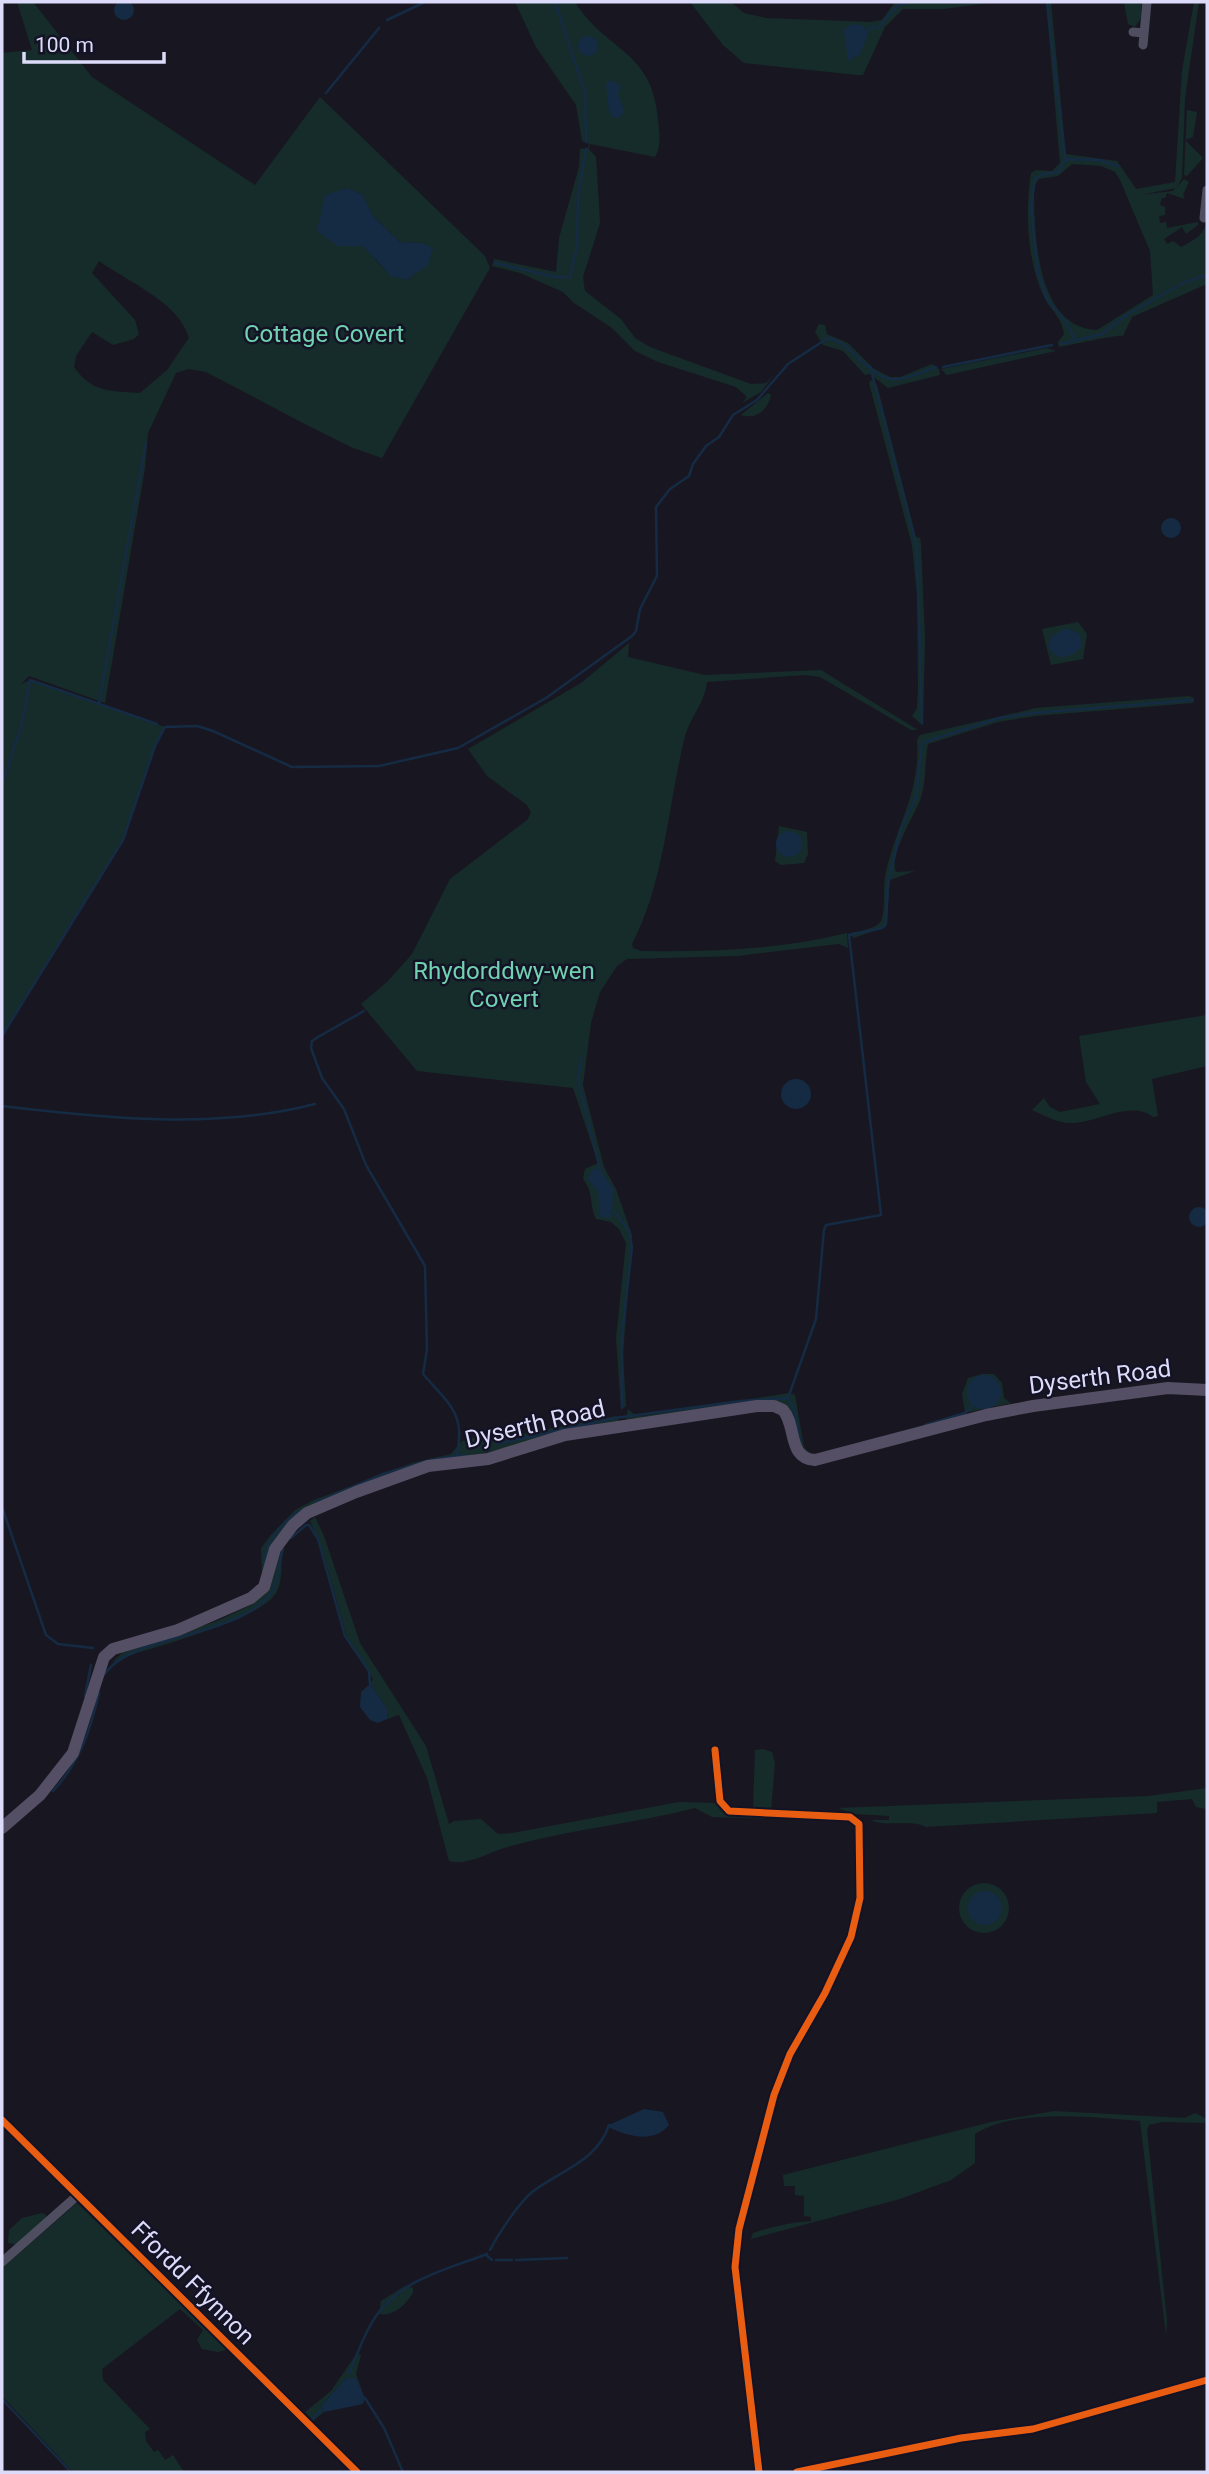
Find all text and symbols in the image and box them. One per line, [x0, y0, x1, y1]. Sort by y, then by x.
scale bar [24, 21, 164, 65]
text: 100 m [35, 33, 94, 57]
park label: Cottage Covert [244, 320, 404, 348]
park label: Rhydorddwy-wen Covert [413, 957, 595, 1013]
street label: Dyserth Road [1027, 1354, 1173, 1400]
street label: Dyserth Road [462, 1394, 608, 1454]
street label: Ffordd Ffynnon [126, 2216, 260, 2350]

